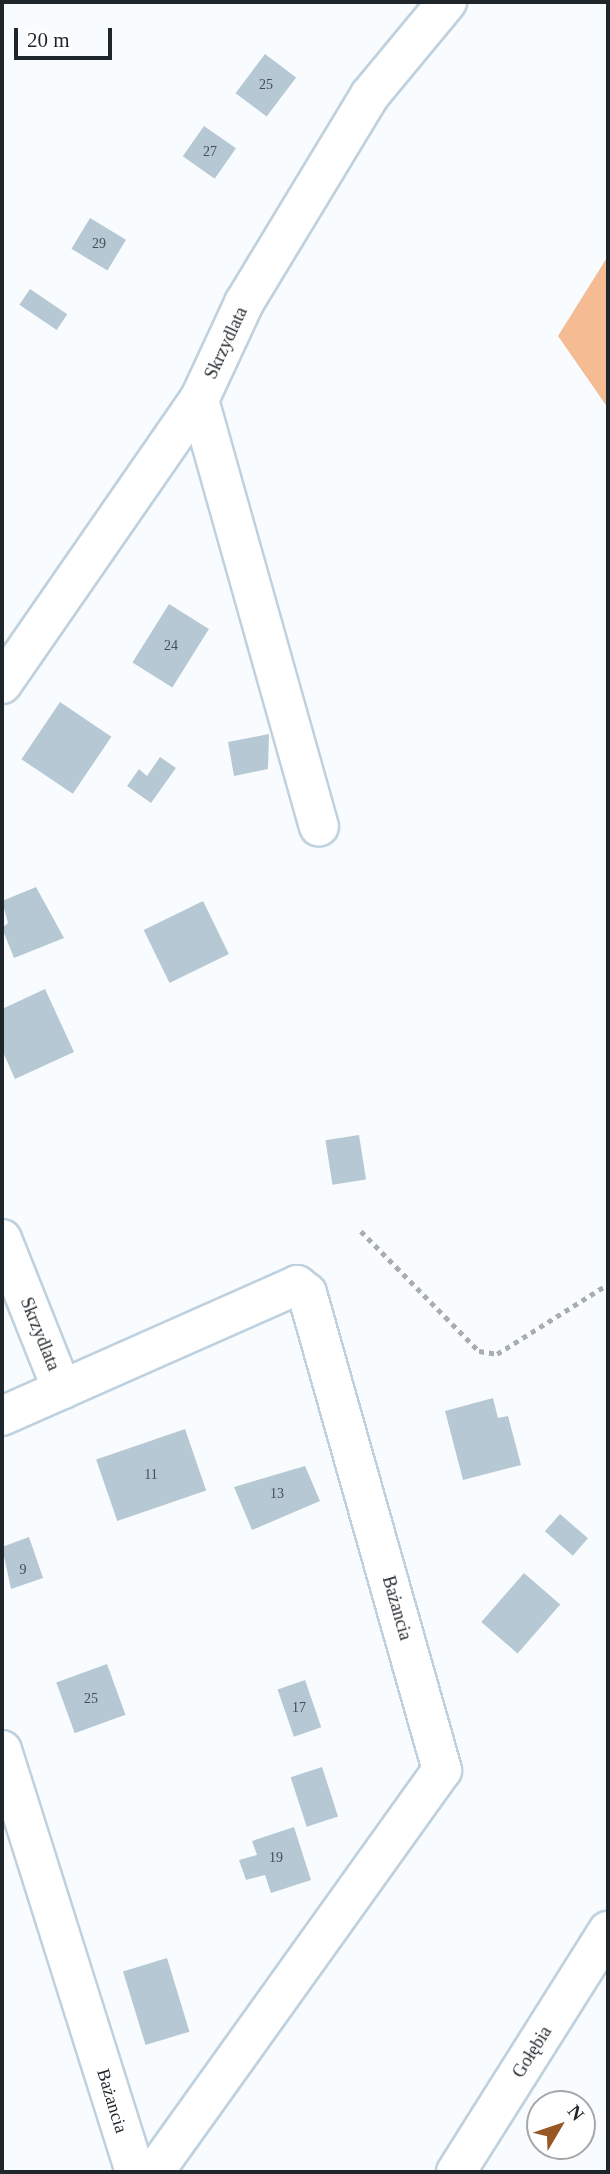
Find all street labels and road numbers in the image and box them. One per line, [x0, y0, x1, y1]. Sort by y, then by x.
street label: Skrzydlata [200, 304, 252, 382]
street label: Skrzydlata [16, 1294, 64, 1374]
street label: Bażancia [378, 1573, 416, 1643]
street label: Gołębia [508, 2022, 556, 2082]
street label: Bażancia [92, 2066, 132, 2136]

